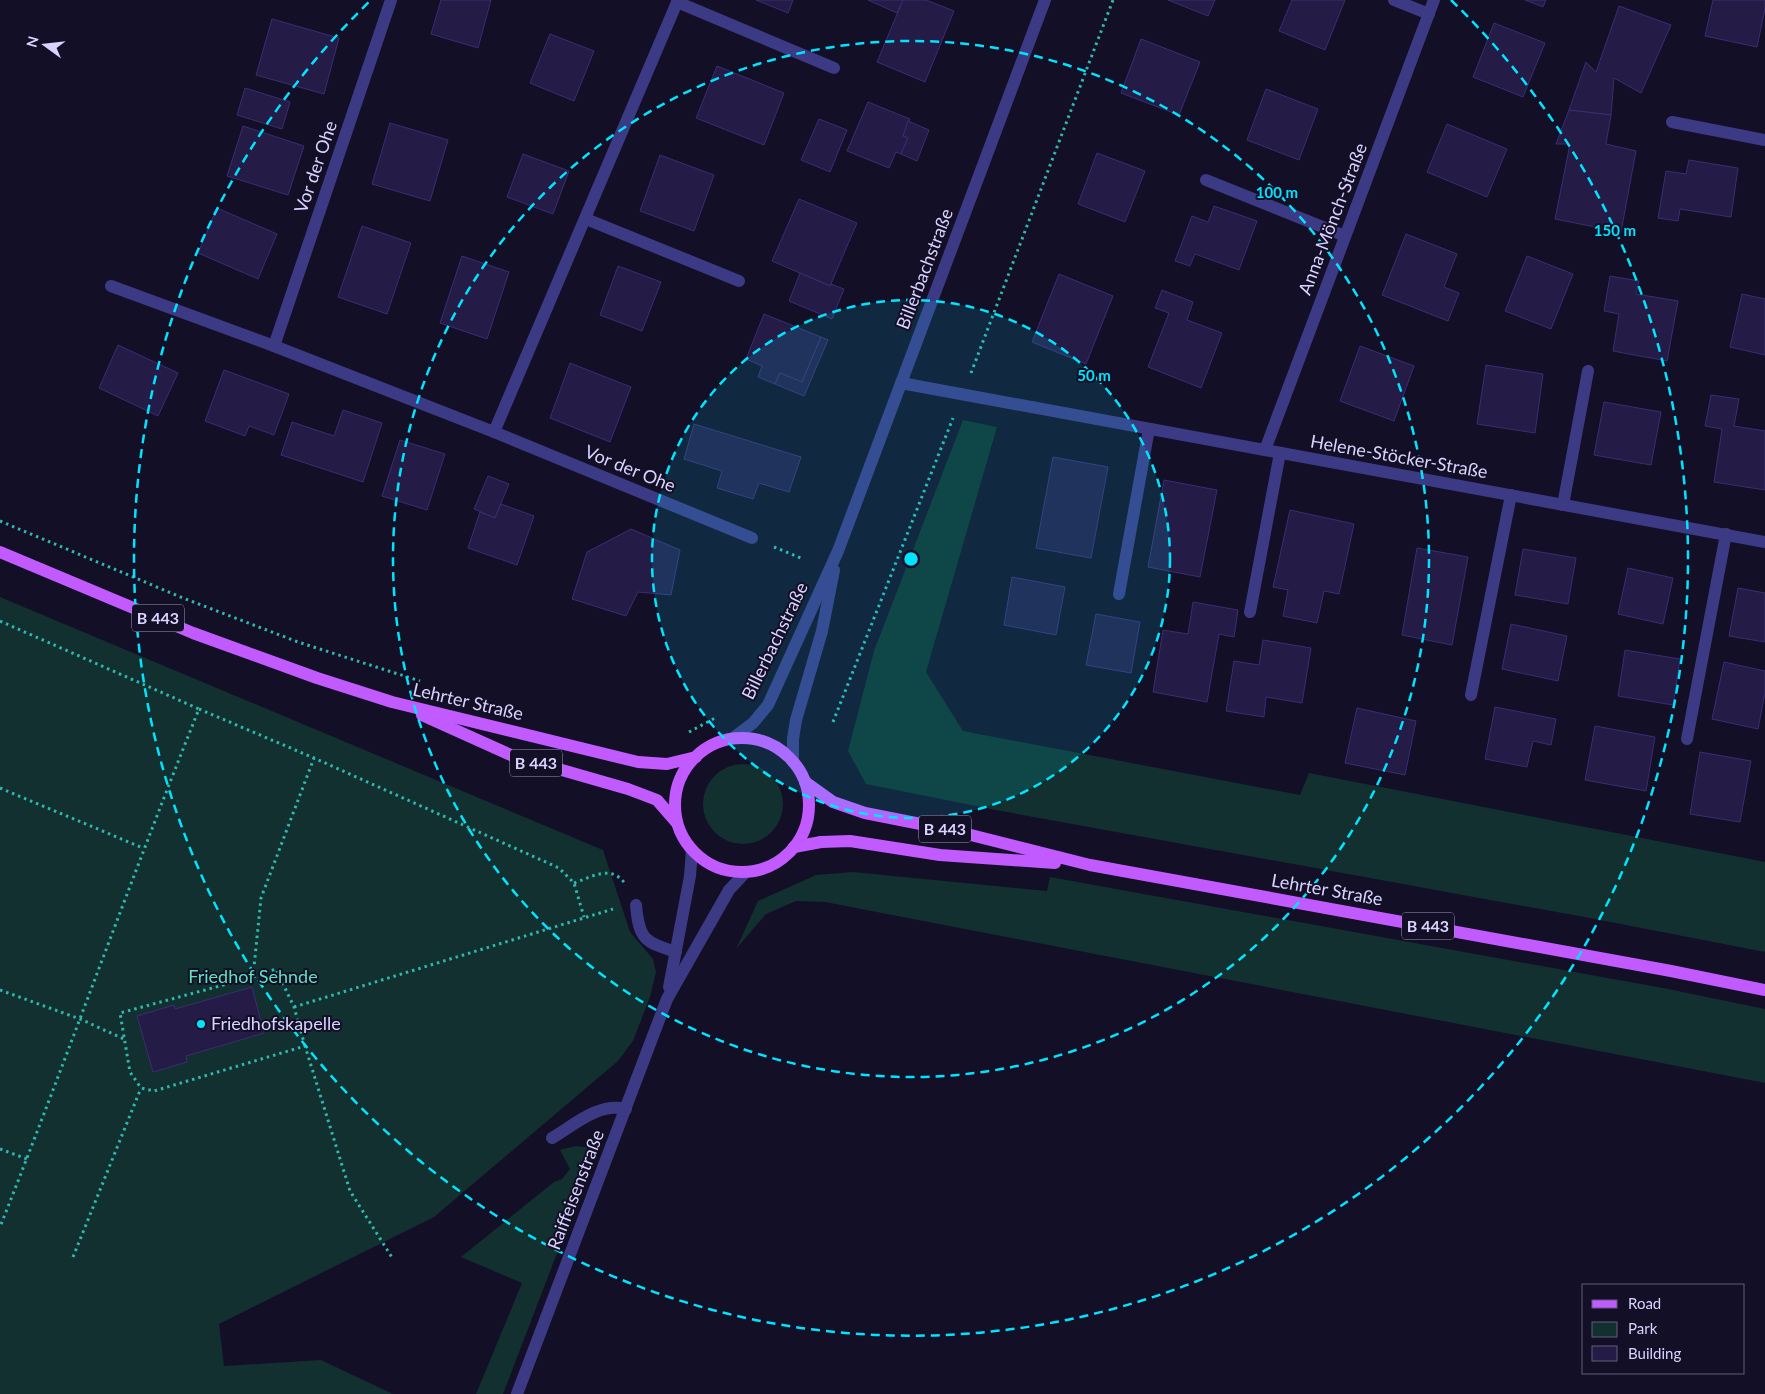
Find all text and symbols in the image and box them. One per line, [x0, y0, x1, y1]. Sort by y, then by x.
north arrow [20, 20, 70, 70]
text: N [22, 34, 42, 49]
street label: Vor der Ohe [289, 118, 341, 216]
street label: Anna-Mönch-Straße [1293, 140, 1371, 298]
text: 100 m [1256, 183, 1298, 201]
street label: Billerbachstraße [891, 205, 957, 332]
text: 150 m [1594, 221, 1636, 239]
text: 50 m [1077, 366, 1111, 384]
street label: Helene-Stöcker-Straße [1309, 430, 1490, 482]
street label: Vor der Ohe [582, 440, 679, 496]
centre of rings [902, 550, 920, 568]
street label: Billerbachstraße [736, 578, 812, 703]
road number: B 443 [132, 604, 184, 632]
street label: Lehrter Straße [411, 678, 526, 724]
road number: B 443 [510, 750, 562, 776]
road number: B 443 [919, 816, 971, 842]
street label: Lehrter Straße [1270, 868, 1384, 910]
road number: B 443 [1402, 912, 1454, 939]
park label: Friedhof Sehnde [188, 965, 318, 987]
place label: Friedhofskapelle [211, 1012, 341, 1034]
marker: Friedhofskapelle [195, 1018, 207, 1030]
street label: Raiffeisenstraße [542, 1127, 608, 1253]
legend [1582, 1284, 1745, 1374]
text: Road [1628, 1294, 1661, 1312]
text: Park [1628, 1319, 1658, 1337]
text: Building [1628, 1344, 1681, 1362]

